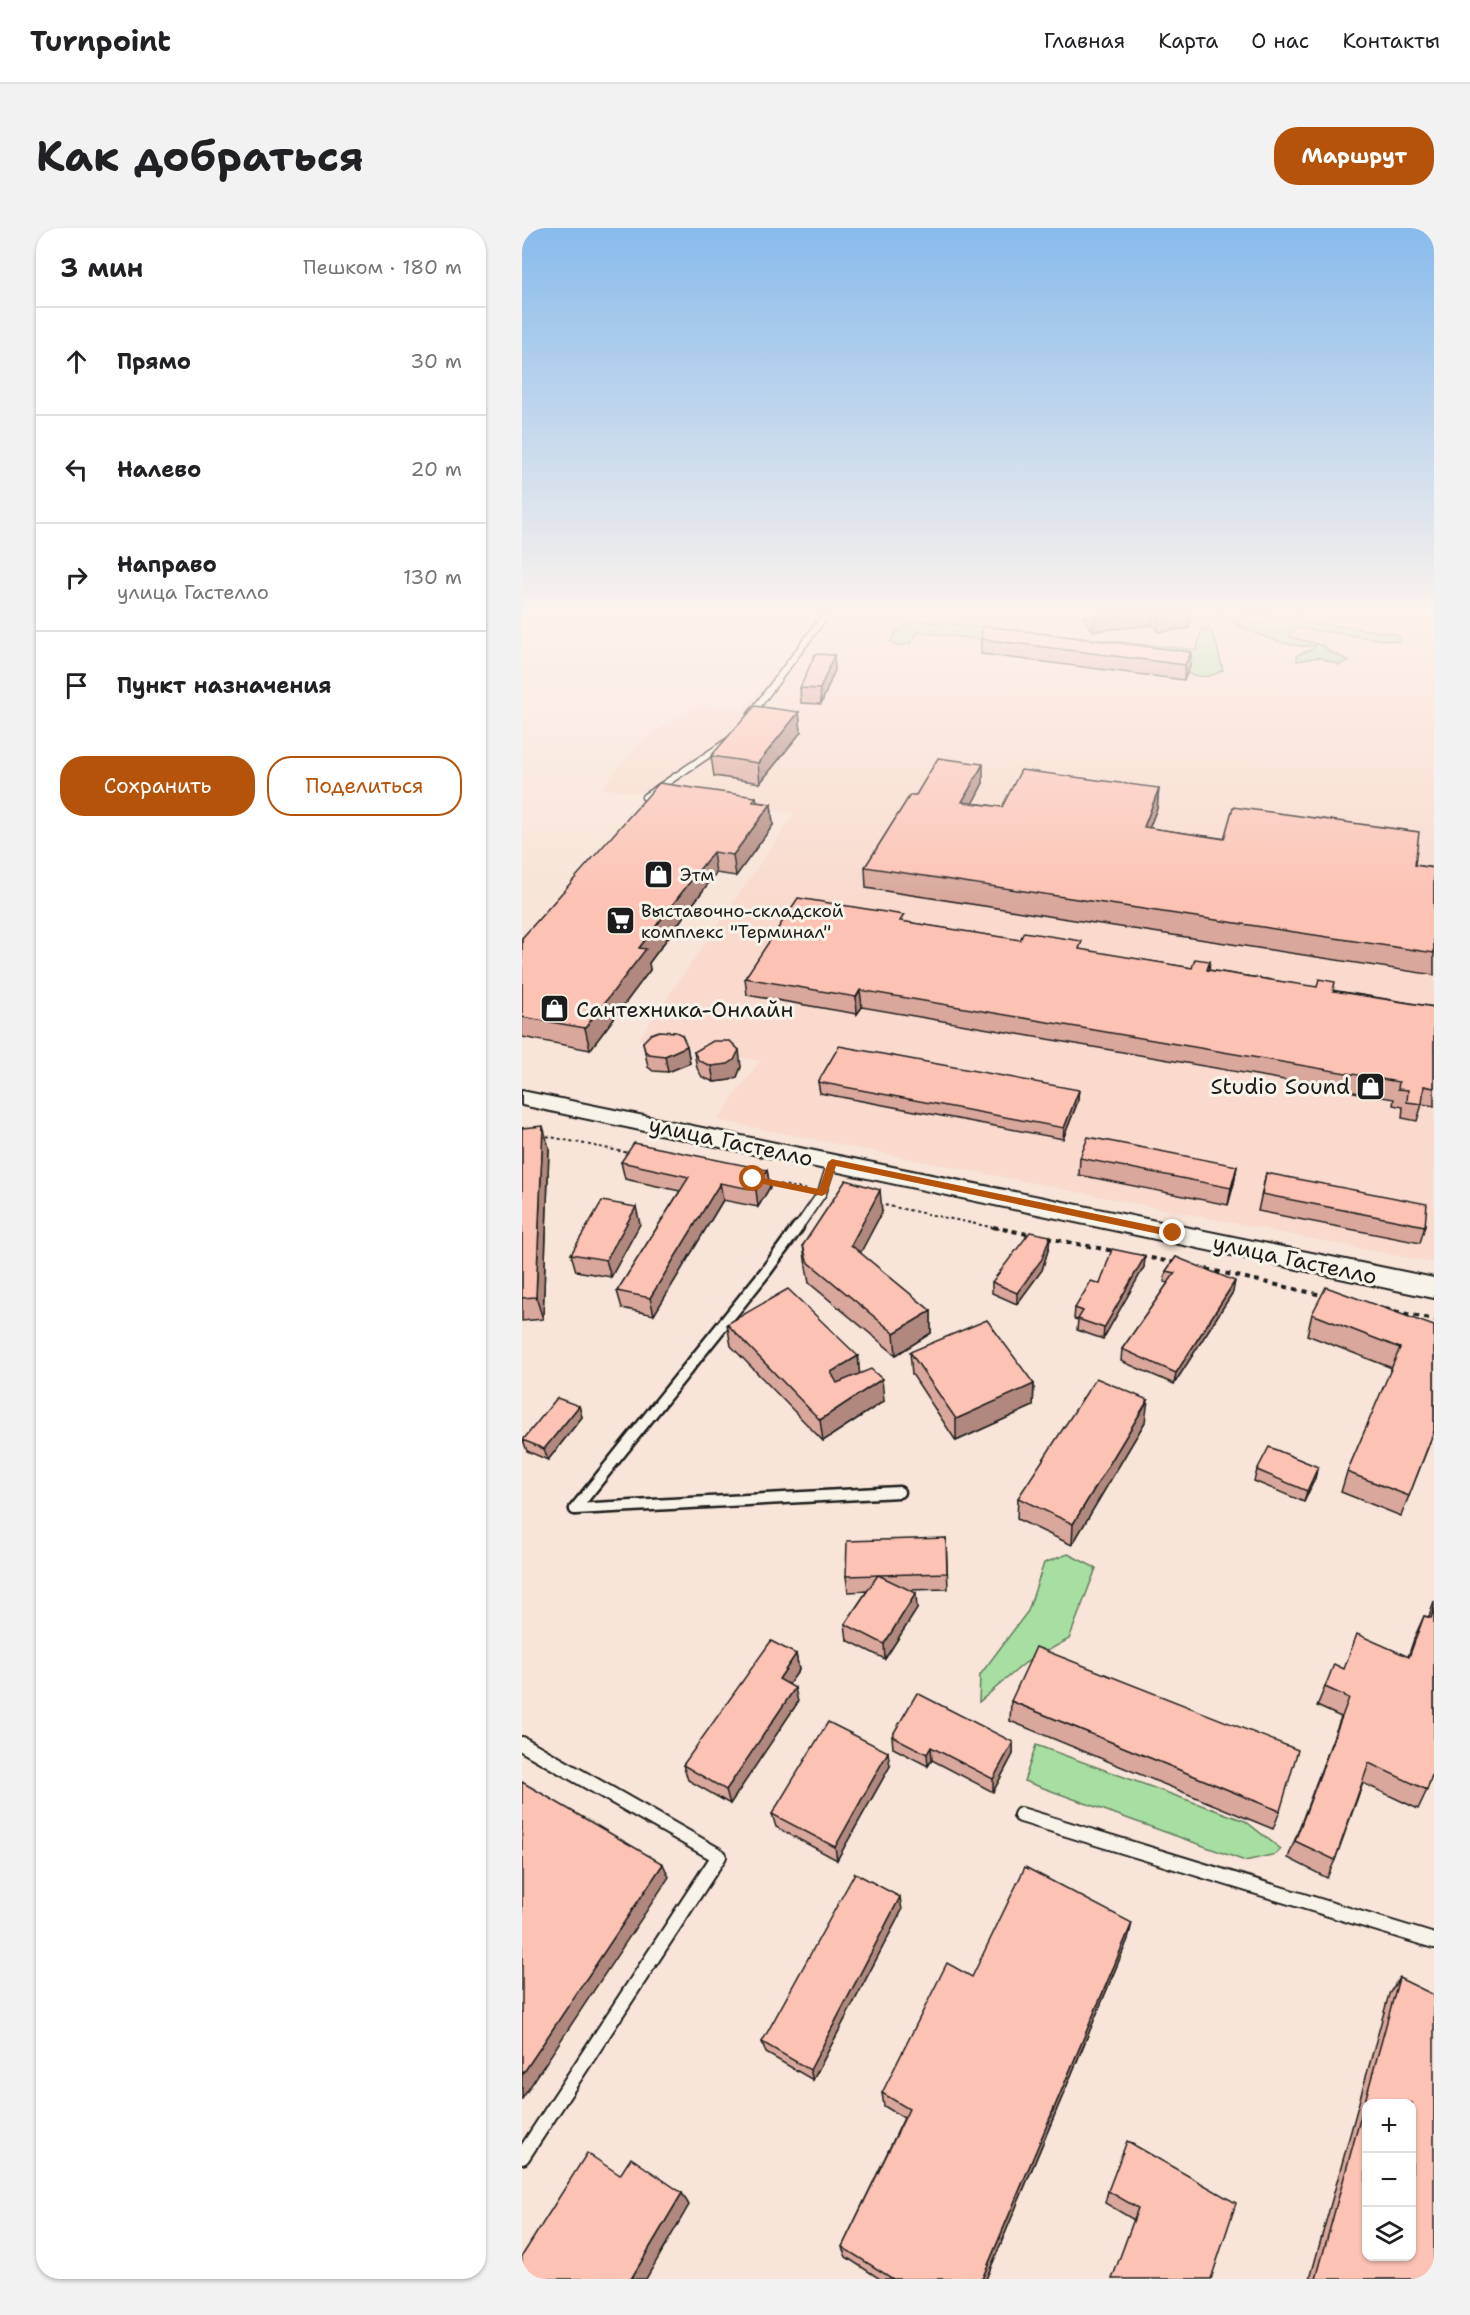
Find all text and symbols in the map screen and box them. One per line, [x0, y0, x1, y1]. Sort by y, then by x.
text: Turnpoint [30, 22, 171, 60]
text: Главная [1044, 27, 1125, 55]
text: Карта [1158, 27, 1218, 55]
text: О нас [1251, 27, 1309, 55]
text: Контакты [1342, 27, 1440, 55]
button: Маршрут [1274, 127, 1434, 185]
text: Как добраться [36, 128, 364, 184]
text: 3 мин [60, 250, 143, 285]
text: Пешком · 180 m [303, 254, 462, 280]
icon: ahead [60, 345, 93, 378]
text: Прямо [117, 347, 191, 376]
text: 30 m [410, 348, 462, 374]
icon: left [60, 453, 93, 486]
text: Налево [117, 455, 201, 484]
text: 20 m [411, 456, 462, 482]
text: Направо [117, 550, 217, 579]
icon: right [60, 561, 93, 594]
text: 130 m [403, 564, 462, 590]
text: улица Гастелло [117, 579, 269, 605]
icon: arrive [60, 669, 93, 702]
text: Пункт назначения [117, 671, 331, 700]
button: Сохранить [60, 756, 255, 816]
button: Поделиться [267, 756, 462, 816]
shop icon: Этм [643, 859, 675, 891]
place label: Этм [680, 863, 714, 887]
place label: Выставочно-складской комплекс "Терминал" [641, 899, 844, 944]
supermarket icon: Выставочно-складской комплекс "Терминал" [604, 905, 636, 937]
shop icon: Сантехника-Онлайн [539, 993, 571, 1025]
place label: Сантехника-Онлайн [576, 995, 793, 1024]
shop icon: Studio Sound [1355, 1070, 1387, 1102]
place label: Studio Sound [1210, 1072, 1350, 1101]
street label: улица Гастелло [646, 1110, 816, 1173]
route start [739, 1165, 765, 1191]
route end [1159, 1219, 1185, 1245]
street label: улица Гастелло [1210, 1228, 1380, 1291]
map controls [1362, 2099, 1416, 2261]
button: + [1362, 2099, 1416, 2153]
button: − [1362, 2153, 1416, 2207]
button: layers [1362, 2207, 1416, 2261]

